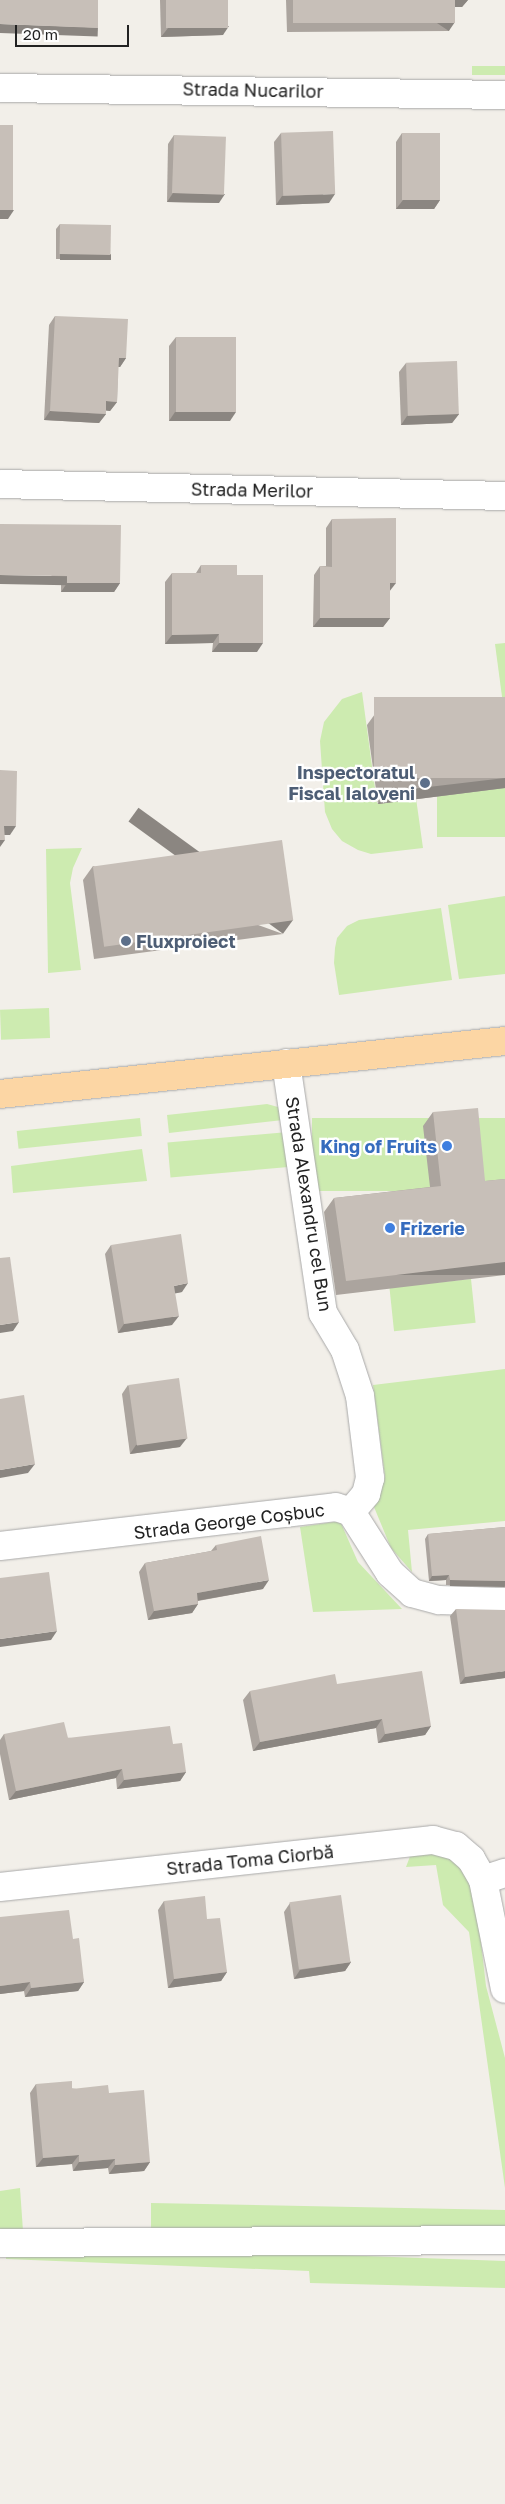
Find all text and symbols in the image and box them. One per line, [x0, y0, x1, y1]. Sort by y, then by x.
scale bar [18, 15, 131, 47]
text: 20 m [23, 25, 58, 43]
street label: Strada Nucarilor [182, 78, 324, 102]
street label: Strada Merilor [191, 478, 313, 502]
place label: Inspectoratul Fiscal Ialoveni [288, 762, 415, 804]
marker: Inspectoratul Fiscal Ialoveni [419, 777, 431, 789]
place label: Fluxproiect [136, 930, 236, 952]
marker: Fluxproiect [120, 935, 132, 947]
street label: Strada Alexandru cel Bun [281, 1095, 337, 1313]
place label: King of Fruits [320, 1135, 437, 1157]
marker: King of Fruits [441, 1140, 453, 1152]
place label: Frizerie [400, 1217, 465, 1239]
marker: Frizerie [384, 1222, 396, 1234]
street label: Strada George Coșbuc [132, 1499, 326, 1543]
street label: Strada Toma Ciorbă [165, 1840, 335, 1880]

